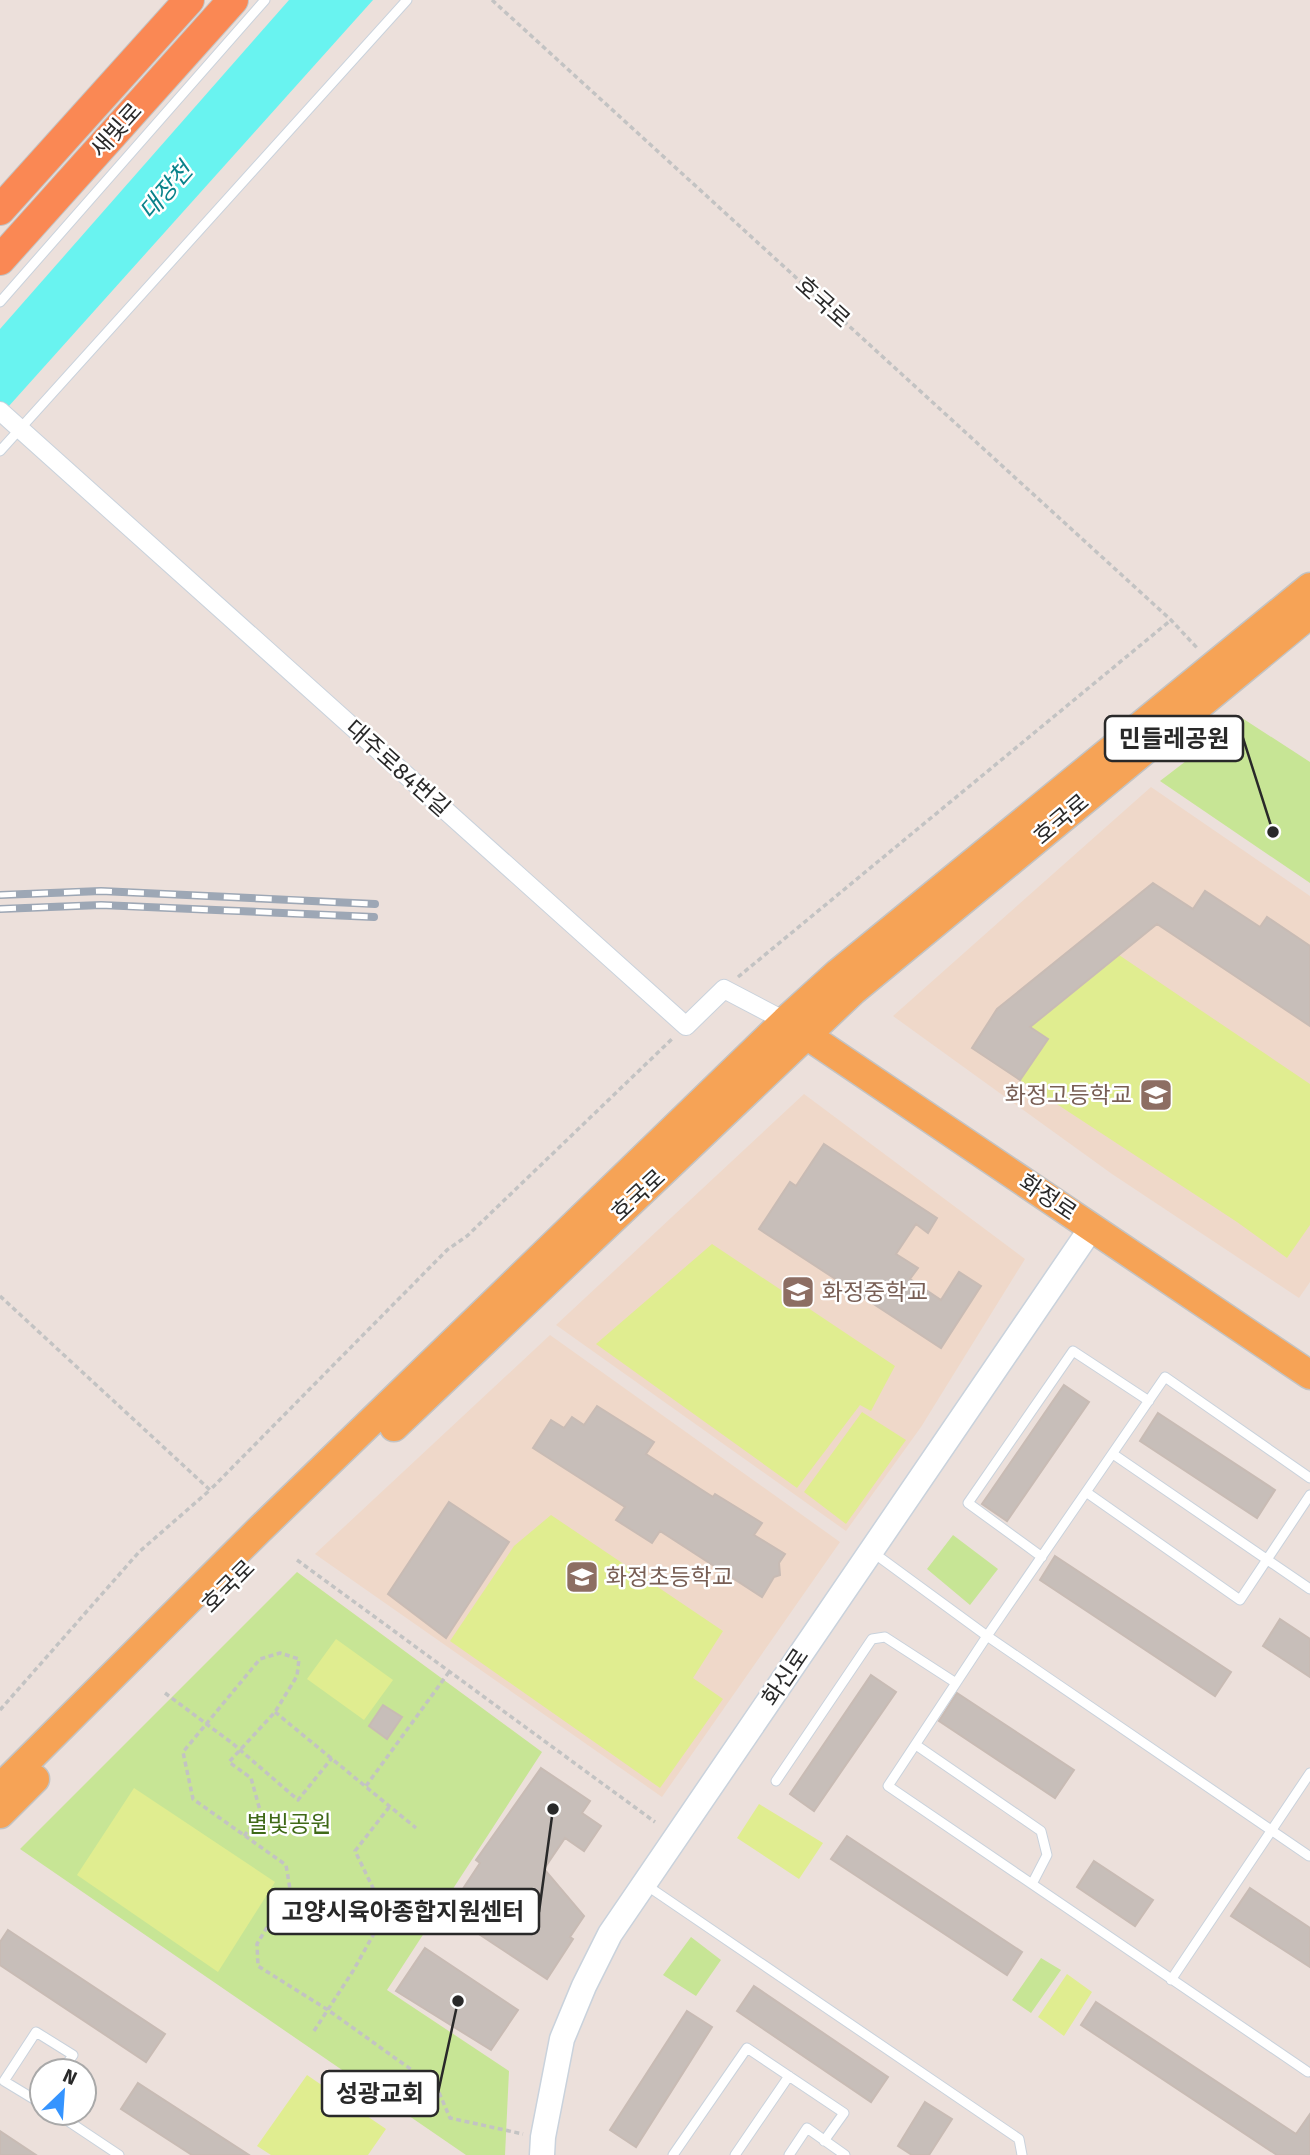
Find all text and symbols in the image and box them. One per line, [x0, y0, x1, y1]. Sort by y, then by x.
street label: 새빛로 [84, 97, 148, 163]
water label: 대장천 [134, 155, 200, 225]
street label: 호국로 [790, 270, 856, 334]
street label: 대주로84번길 [340, 714, 456, 822]
callout: 민들레공원 [1105, 716, 1243, 761]
text: 민들레공원 [1119, 725, 1229, 753]
street label: 호국로 [1028, 788, 1094, 850]
school or university icon: 화정고등학교 [1137, 1076, 1175, 1114]
place label: 화정고등학교 [1005, 1081, 1132, 1109]
street label: 호국로 [605, 1163, 671, 1227]
street label: 화정로 [1014, 1168, 1082, 1226]
school or university icon: 화정중학교 [779, 1273, 817, 1311]
place label: 화정중학교 [822, 1278, 928, 1306]
street label: 호국로 [196, 1554, 260, 1618]
school or university icon: 화정초등학교 [563, 1558, 601, 1596]
place label: 화정초등학교 [606, 1563, 733, 1591]
street label: 화신로 [756, 1643, 814, 1711]
park label: 별빛공원 [247, 1810, 331, 1838]
callout: 고양시육아종합지원센터 [268, 1889, 539, 1934]
text: 고양시육아종합지원센터 [282, 1898, 524, 1926]
north arrow [28, 2057, 98, 2127]
text: N [59, 2064, 81, 2090]
callout: 성광교회 [322, 2071, 438, 2116]
text: 성광교회 [336, 2080, 424, 2108]

